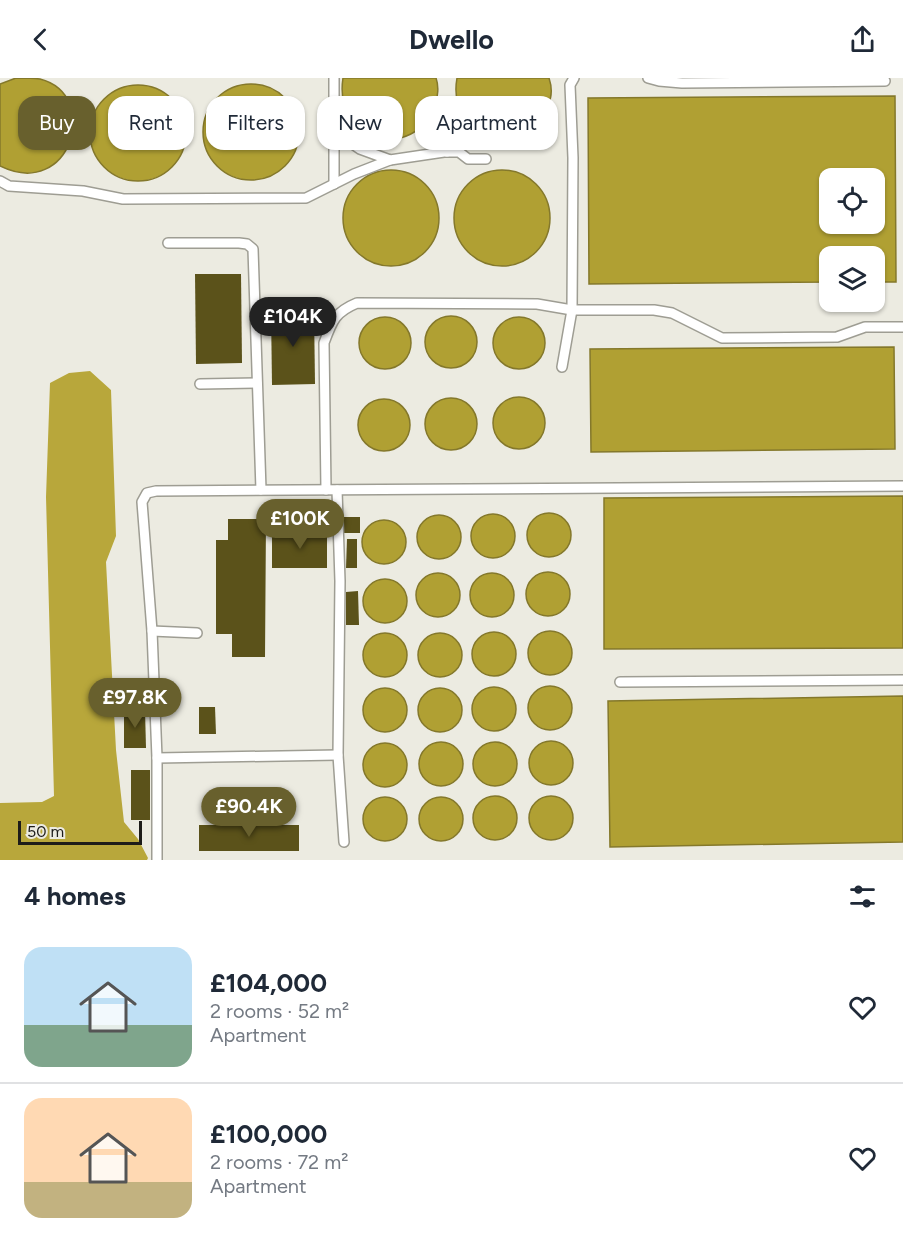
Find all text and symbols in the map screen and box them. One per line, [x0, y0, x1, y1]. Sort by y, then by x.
icon: back [24, 23, 57, 56]
text: Dwello [409, 23, 494, 56]
icon: share [846, 23, 879, 56]
chip: Buy [18, 96, 96, 150]
chip: Rent [108, 96, 194, 150]
chip: Filters [206, 96, 305, 150]
chip: New [317, 96, 403, 150]
chip: Apartment [415, 96, 558, 150]
map controls [819, 168, 885, 312]
button: locate [819, 168, 885, 234]
button: layers [819, 246, 885, 312]
pin: £104K [251, 297, 335, 348]
text: £104K [263, 304, 323, 328]
pin: £100K [258, 499, 342, 550]
text: £100K [270, 506, 330, 530]
pin: £97.8K [86, 678, 184, 729]
text: £97.8K [102, 685, 168, 709]
pin: £90.4K [200, 787, 298, 838]
text: £90.4K [215, 794, 283, 818]
scale bar [18, 818, 142, 846]
text: 50 m [27, 822, 64, 841]
text: 4 homes [24, 880, 126, 912]
icon: filters [846, 880, 879, 913]
text: £104,000 [210, 967, 327, 999]
icon: home [72, 971, 144, 1043]
icon: heart [846, 991, 879, 1024]
text: 2 rooms · 52 m² [210, 999, 349, 1023]
text: Apartment [210, 1023, 307, 1047]
text: £100,000 [210, 1118, 327, 1150]
icon: home [72, 1122, 144, 1194]
icon: heart [846, 1142, 879, 1175]
text: 2 rooms · 72 m² [210, 1150, 348, 1174]
text: Apartment [210, 1174, 307, 1198]

